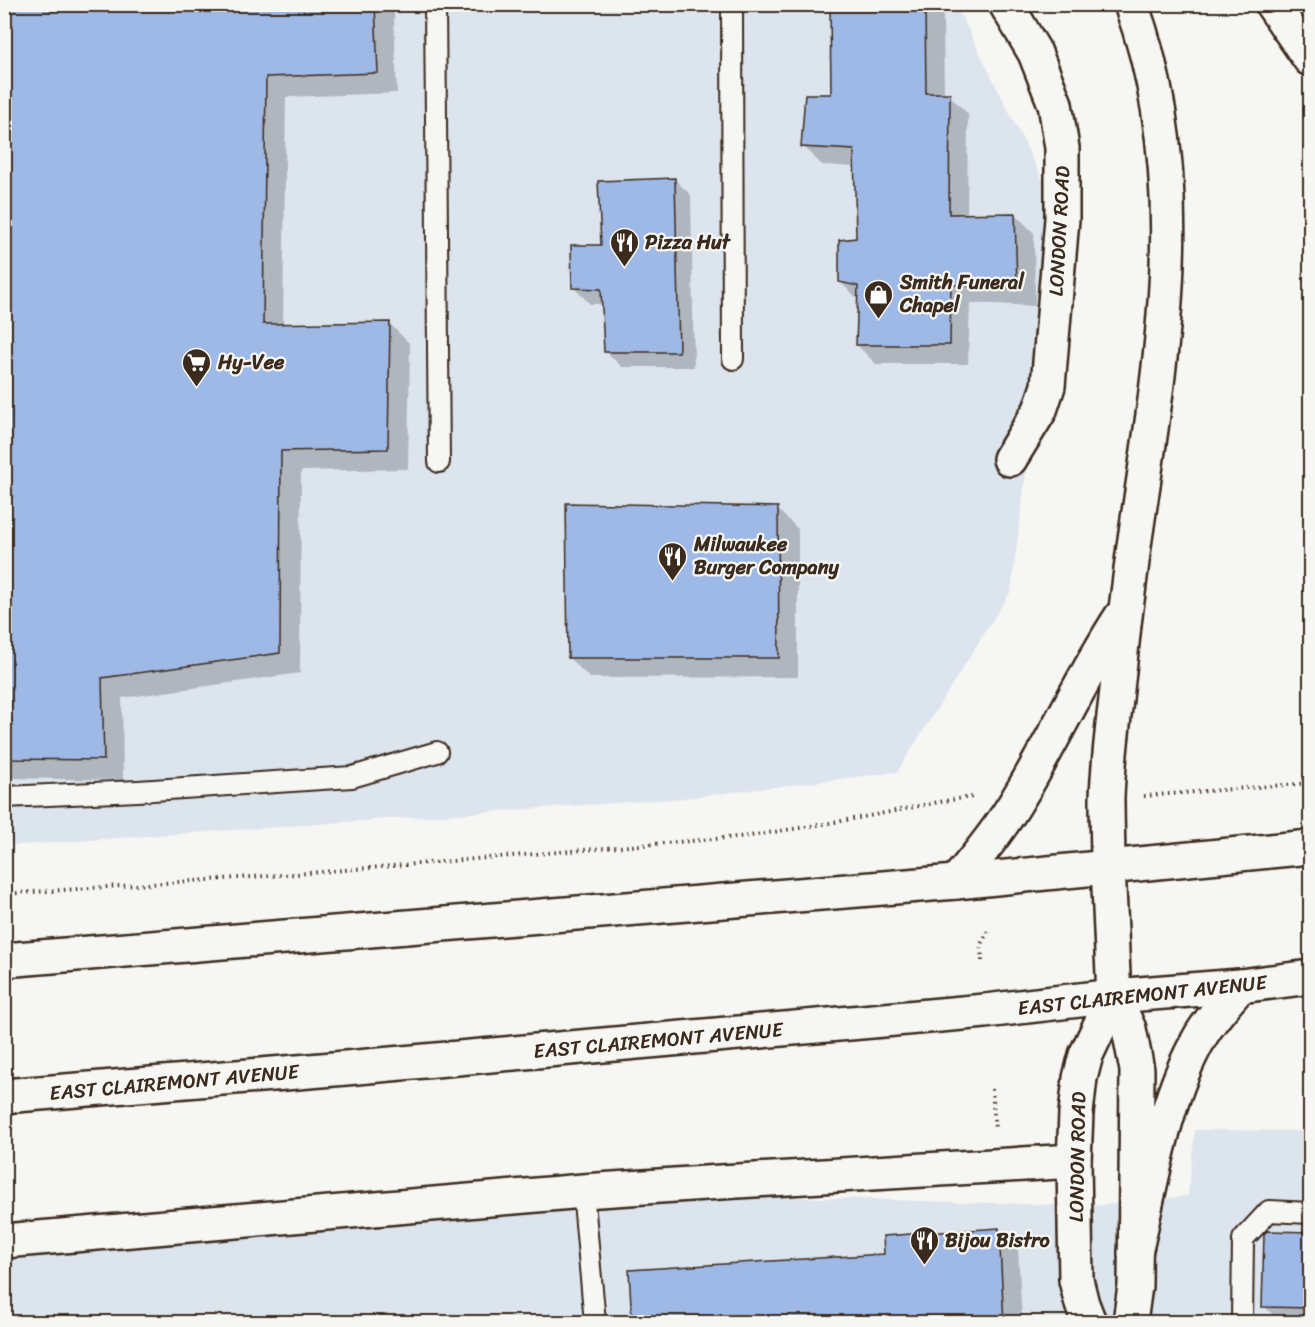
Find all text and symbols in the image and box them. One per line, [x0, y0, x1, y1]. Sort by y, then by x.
street label: LONDON ROAD [1039, 165, 1080, 297]
place label: Pizza Hut [645, 225, 732, 260]
restaurant icon: Pizza Hut [608, 226, 640, 268]
place label: Smith Funeral Chapel [899, 265, 1025, 323]
shop icon: Smith Funeral Chapel [863, 278, 895, 320]
place label: Hy-Vee [217, 345, 285, 380]
supermarket icon: Hy-Vee [181, 346, 213, 388]
place label: Milwaukee Burger Company [693, 527, 840, 585]
restaurant icon: Milwaukee Burger Company [657, 540, 689, 582]
street label: EAST CLAIREMONT AVENUE [1016, 965, 1270, 1026]
street label: EAST CLAIREMONT AVENUE [532, 1012, 786, 1069]
street label: EAST CLAIREMONT AVENUE [48, 1054, 302, 1111]
street label: LONDON ROAD [1059, 1091, 1096, 1223]
place label: Bijou Bistro [945, 1223, 1051, 1258]
restaurant icon: Bijou Bistro [908, 1224, 940, 1266]

